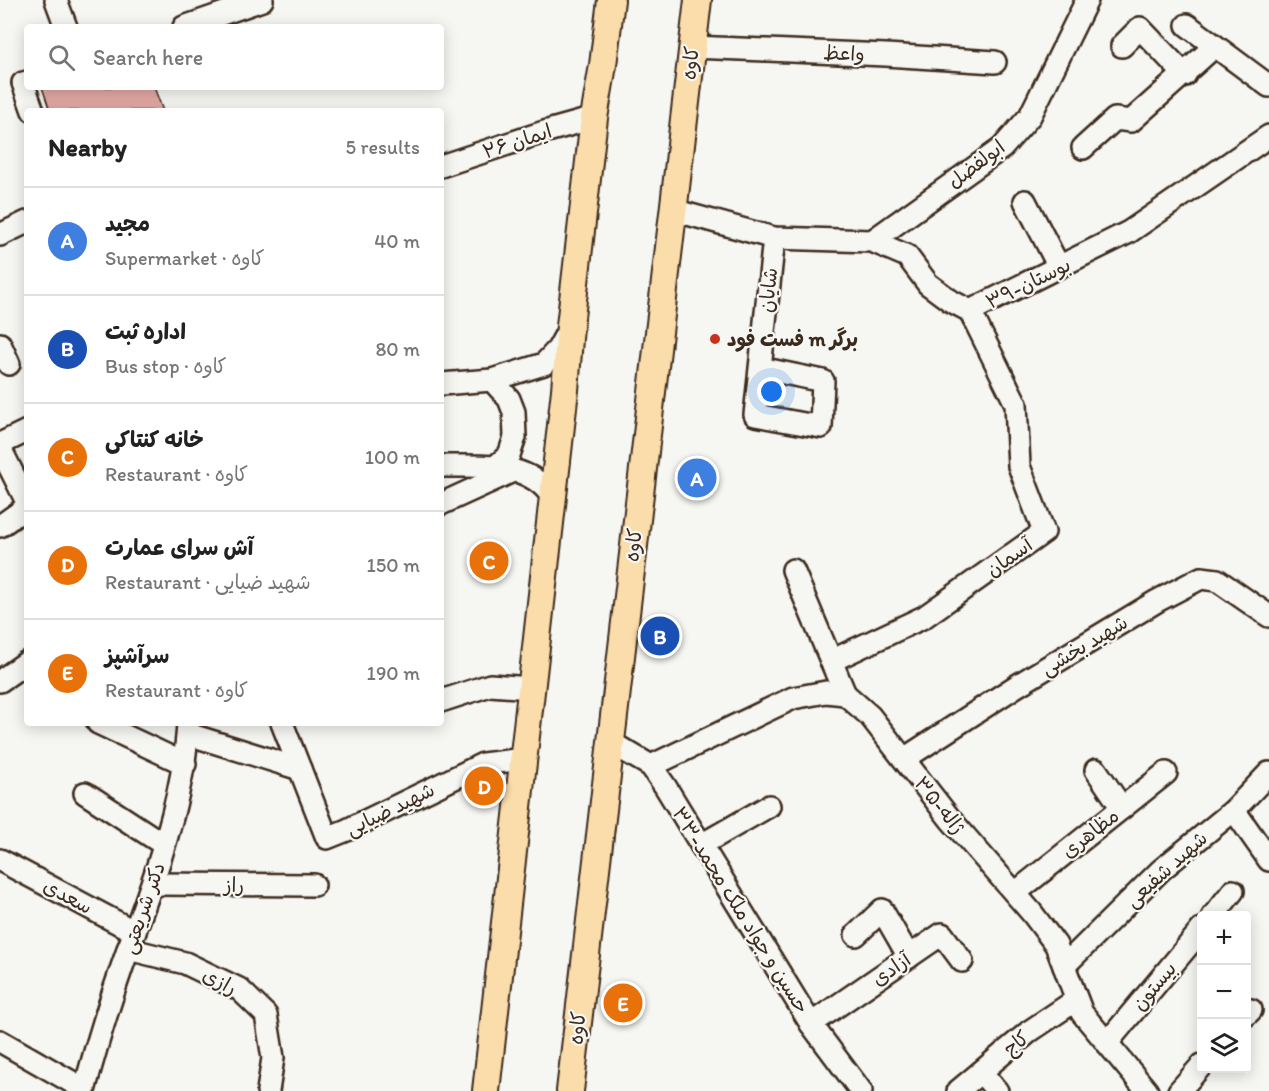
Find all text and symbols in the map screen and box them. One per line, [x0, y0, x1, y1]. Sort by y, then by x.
search box [24, 24, 444, 90]
street label: واعظ [823, 40, 865, 66]
icon: search [45, 41, 78, 74]
text: Search here [93, 44, 203, 71]
street label: کاوه [676, 45, 704, 81]
street label: ۲۶ ایمان [479, 119, 555, 163]
text: Nearby [48, 131, 127, 163]
text: 5 results [346, 135, 420, 159]
street label: ابولفضل [943, 135, 1009, 193]
text: مجید [105, 210, 150, 237]
text: A [61, 229, 74, 253]
text: 40 m [374, 229, 420, 253]
text: Supermarket · کاوه [105, 246, 264, 270]
street label: ۳۹-بوستان [982, 252, 1074, 314]
street label: شایان [754, 266, 782, 314]
text: اداره ثبت [105, 318, 186, 345]
place label: فست فود m برگر [727, 327, 858, 352]
marker: فست فود m برگر [708, 332, 722, 346]
text: B [61, 337, 74, 361]
text: 80 m [375, 337, 420, 361]
text: Bus stop · کاوه [105, 354, 227, 378]
your location [757, 377, 786, 406]
text: خانه کنتاکی [105, 426, 204, 453]
text: C [61, 445, 74, 469]
text: 100 m [365, 445, 420, 469]
pin: A [678, 456, 716, 500]
text: Restaurant · کاوه [105, 462, 248, 486]
street label: کاوه [619, 527, 647, 563]
street label: آسمان [981, 532, 1038, 582]
text: آش سرای عمارت [105, 534, 253, 561]
pin: C [470, 538, 508, 584]
text: D [61, 553, 74, 577]
text: 150 m [367, 553, 420, 577]
text: Restaurant · شهید ضیایی [105, 570, 311, 594]
street label: شهید بخشی [1036, 610, 1132, 681]
pin: B [640, 614, 680, 658]
text: سرآشپز [105, 642, 169, 669]
text: E [62, 661, 73, 685]
text: 190 m [367, 661, 420, 685]
text: Restaurant · کاوه [105, 678, 248, 702]
pin: D [464, 764, 504, 808]
street label: ۳۵-ژاله [910, 771, 970, 839]
street label: شهید ضیایی [342, 777, 439, 842]
street label: ۳۳-حسین و جواد ملک محمد [667, 802, 815, 1018]
street label: مظاهری [1056, 803, 1124, 863]
street label: شهید شفیعی [1120, 826, 1213, 913]
street label: دکتر شریعتی [116, 859, 171, 957]
street label: سعدی [39, 873, 97, 919]
street label: راز [222, 873, 244, 897]
map controls [1197, 911, 1251, 1073]
button: + [1197, 911, 1251, 965]
street label: آزادی [867, 946, 916, 991]
street label: بیستون [1127, 957, 1181, 1015]
street label: رازی [199, 962, 241, 1000]
button: − [1197, 965, 1251, 1019]
pin: E [604, 980, 642, 1026]
street label: کاوه [563, 1010, 591, 1046]
button: layers [1197, 1019, 1251, 1073]
street label: کاج [998, 1025, 1035, 1062]

